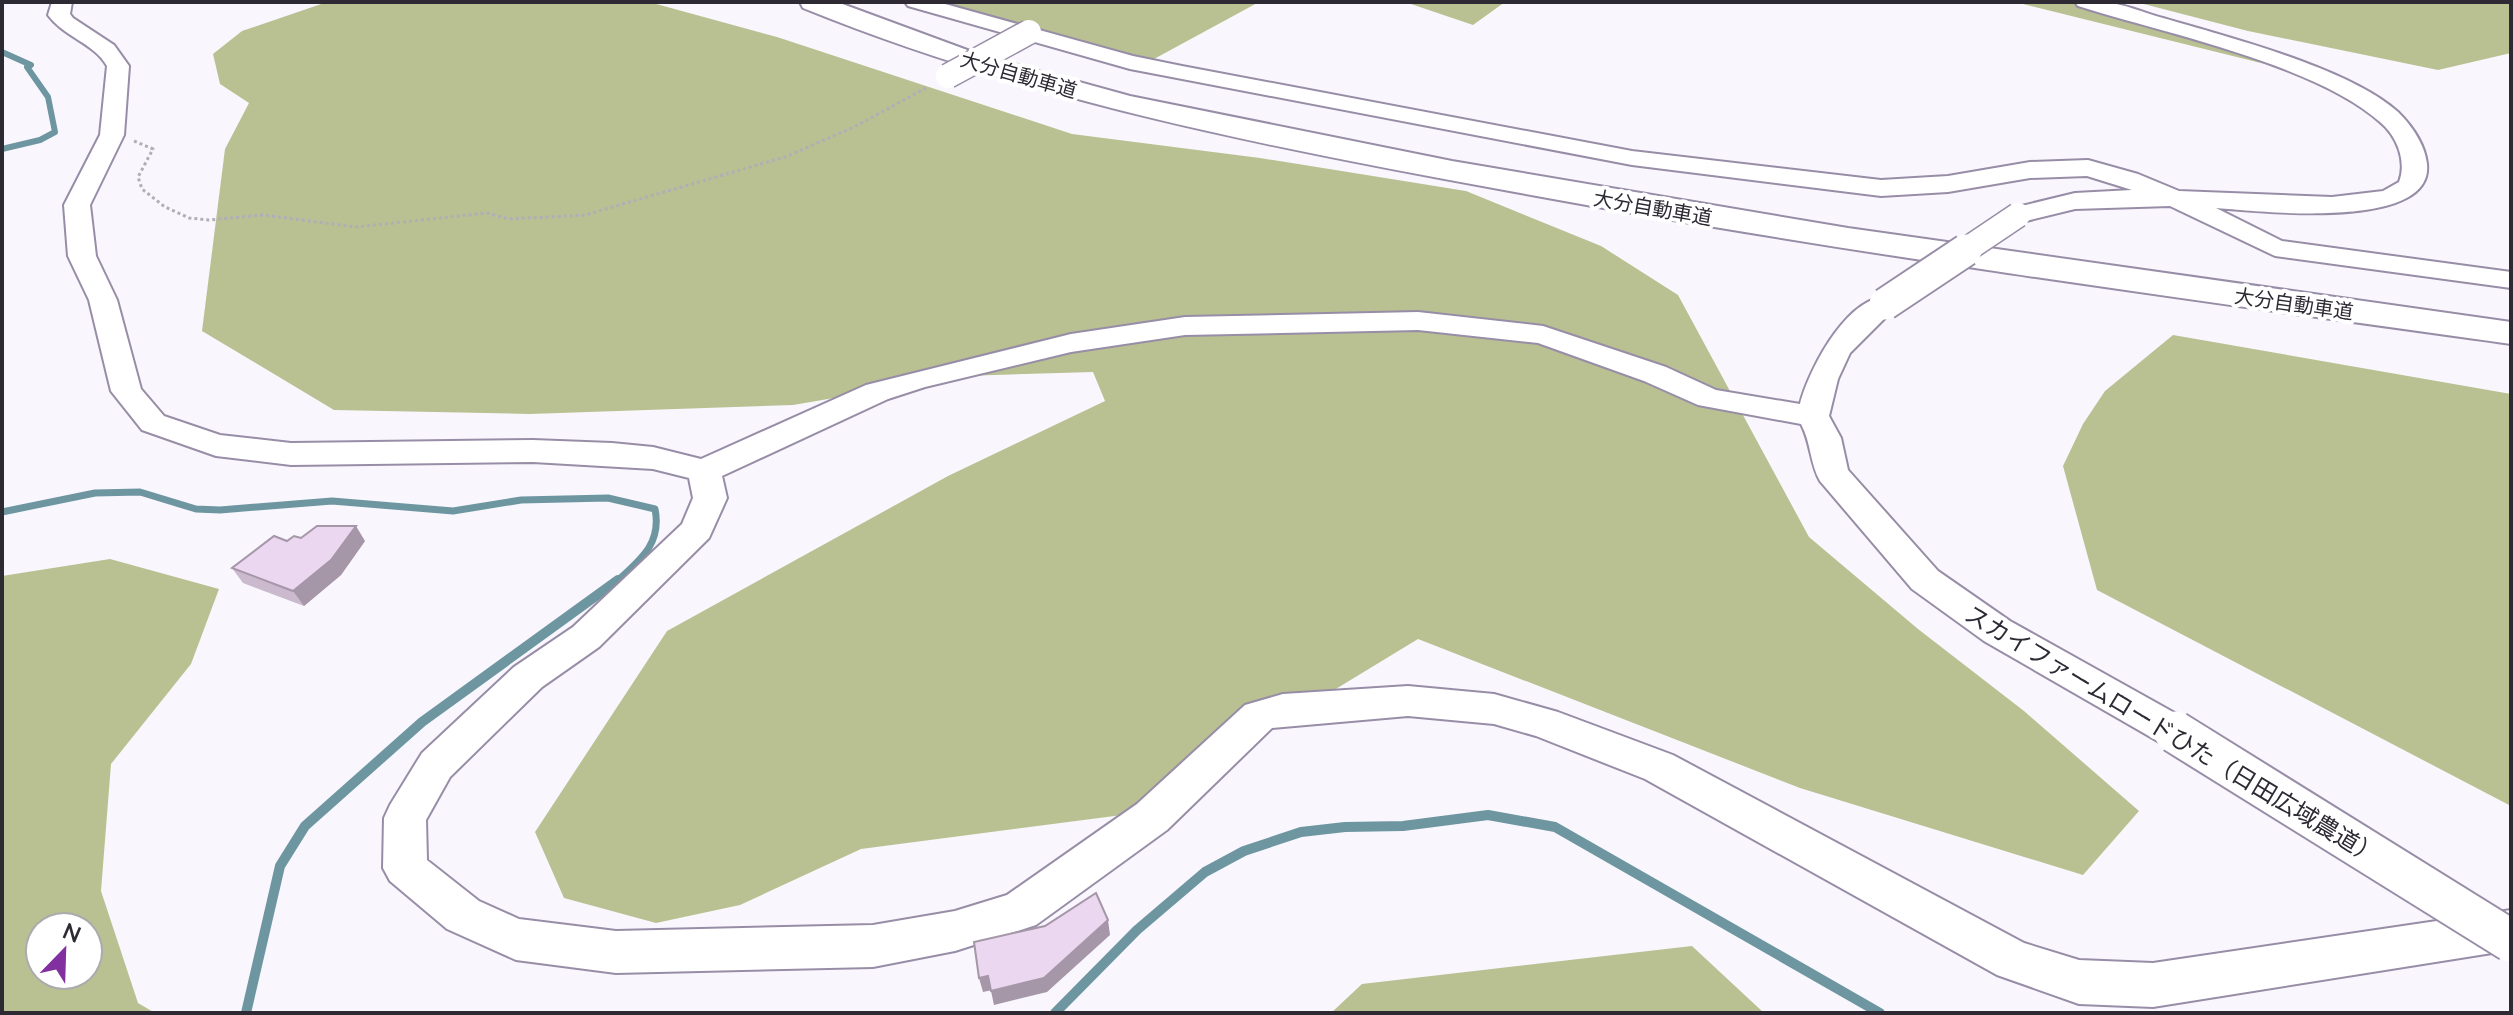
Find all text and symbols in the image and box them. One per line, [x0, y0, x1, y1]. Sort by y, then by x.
street label: 大分自動車道 [958, 46, 1080, 102]
street label: 大分自動車道 [1592, 185, 1714, 229]
street label: 大分自動車道 [2233, 283, 2355, 323]
street label: スカイファームロードひた（日田広域農道） [1960, 598, 2386, 870]
north arrow [24, 911, 104, 991]
text: N [59, 916, 85, 948]

